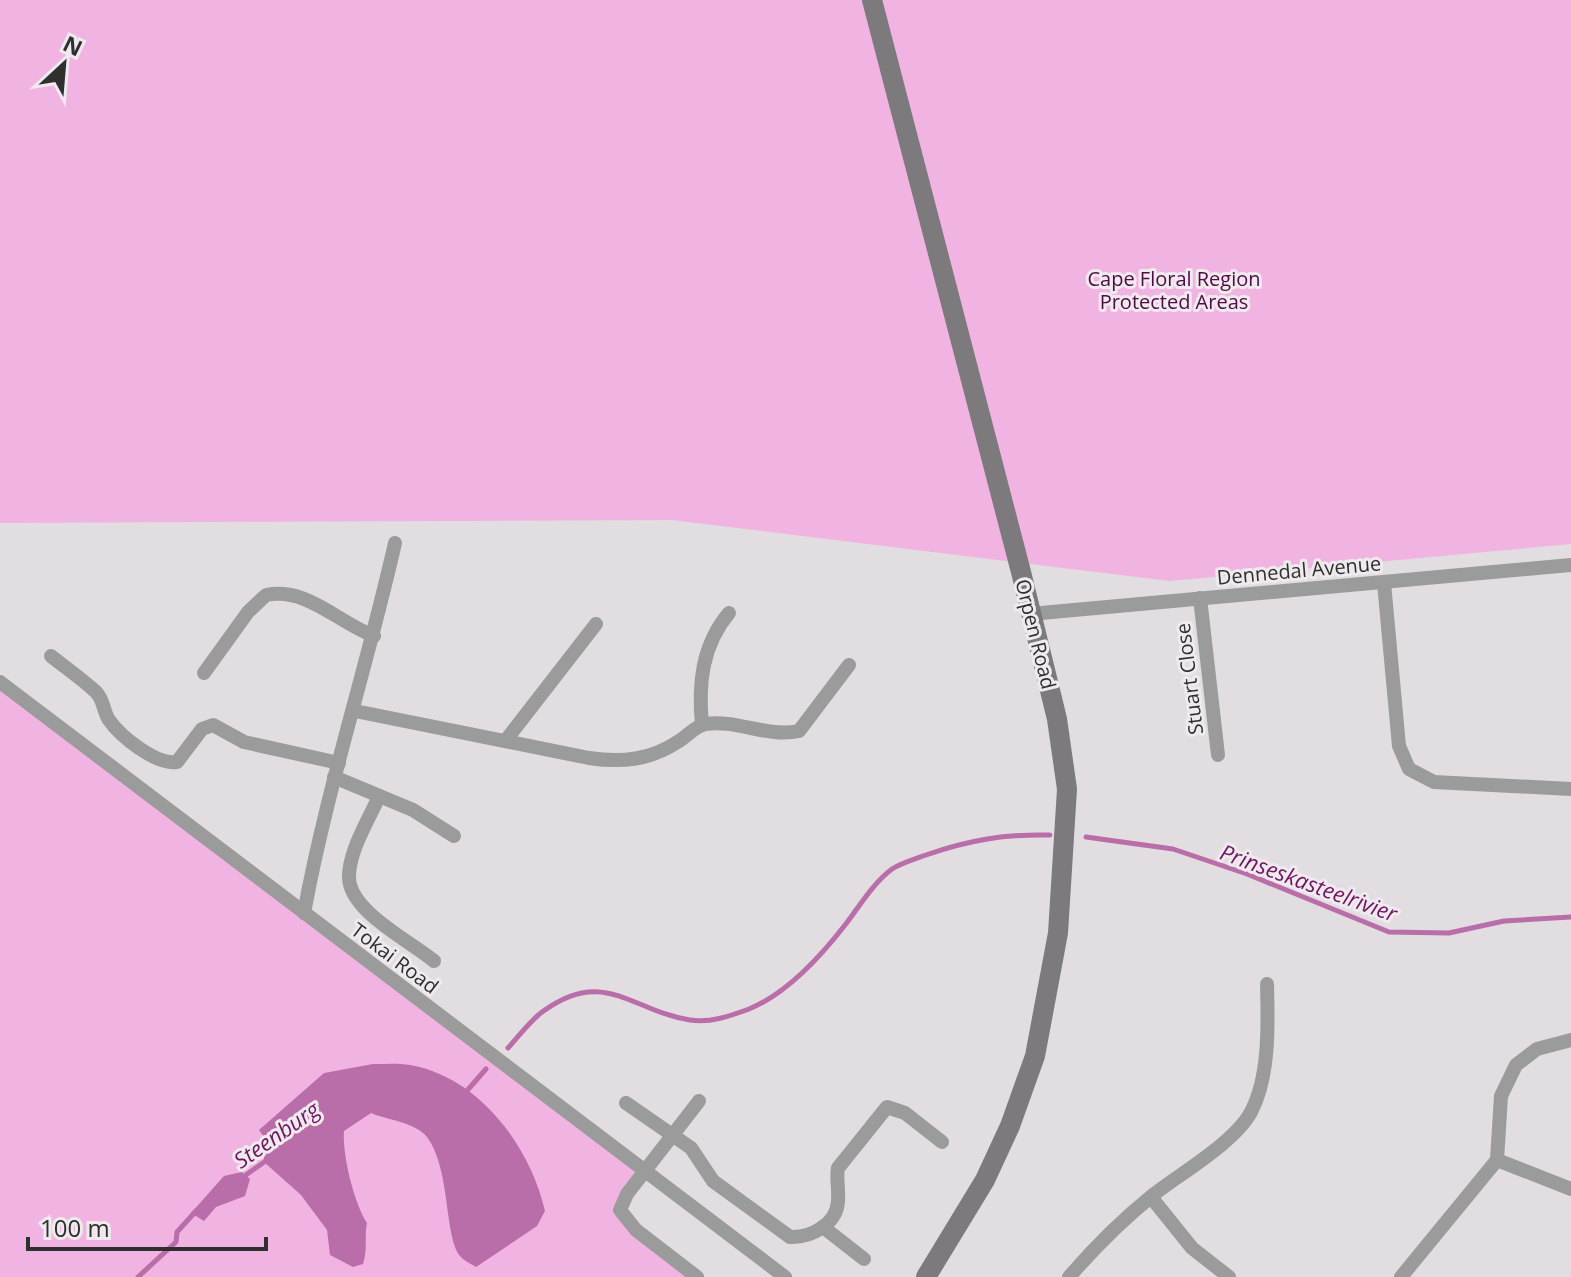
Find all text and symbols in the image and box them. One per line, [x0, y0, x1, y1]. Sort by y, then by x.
north arrow [24, 24, 104, 104]
text: N [59, 28, 88, 63]
park label: Cape Floral Region Protected Areas [1087, 265, 1261, 315]
street label: Dennedal Avenue [1216, 549, 1382, 591]
street label: Orpen Road [1009, 576, 1063, 692]
street label: Stuart Close [1169, 622, 1209, 736]
water label: Prinseskasteelrivier [1216, 836, 1403, 928]
street label: Tokai Road [346, 916, 444, 1000]
water label: Steenburg [227, 1093, 326, 1175]
scale bar [28, 1201, 266, 1251]
text: 100 m [40, 1211, 110, 1244]

